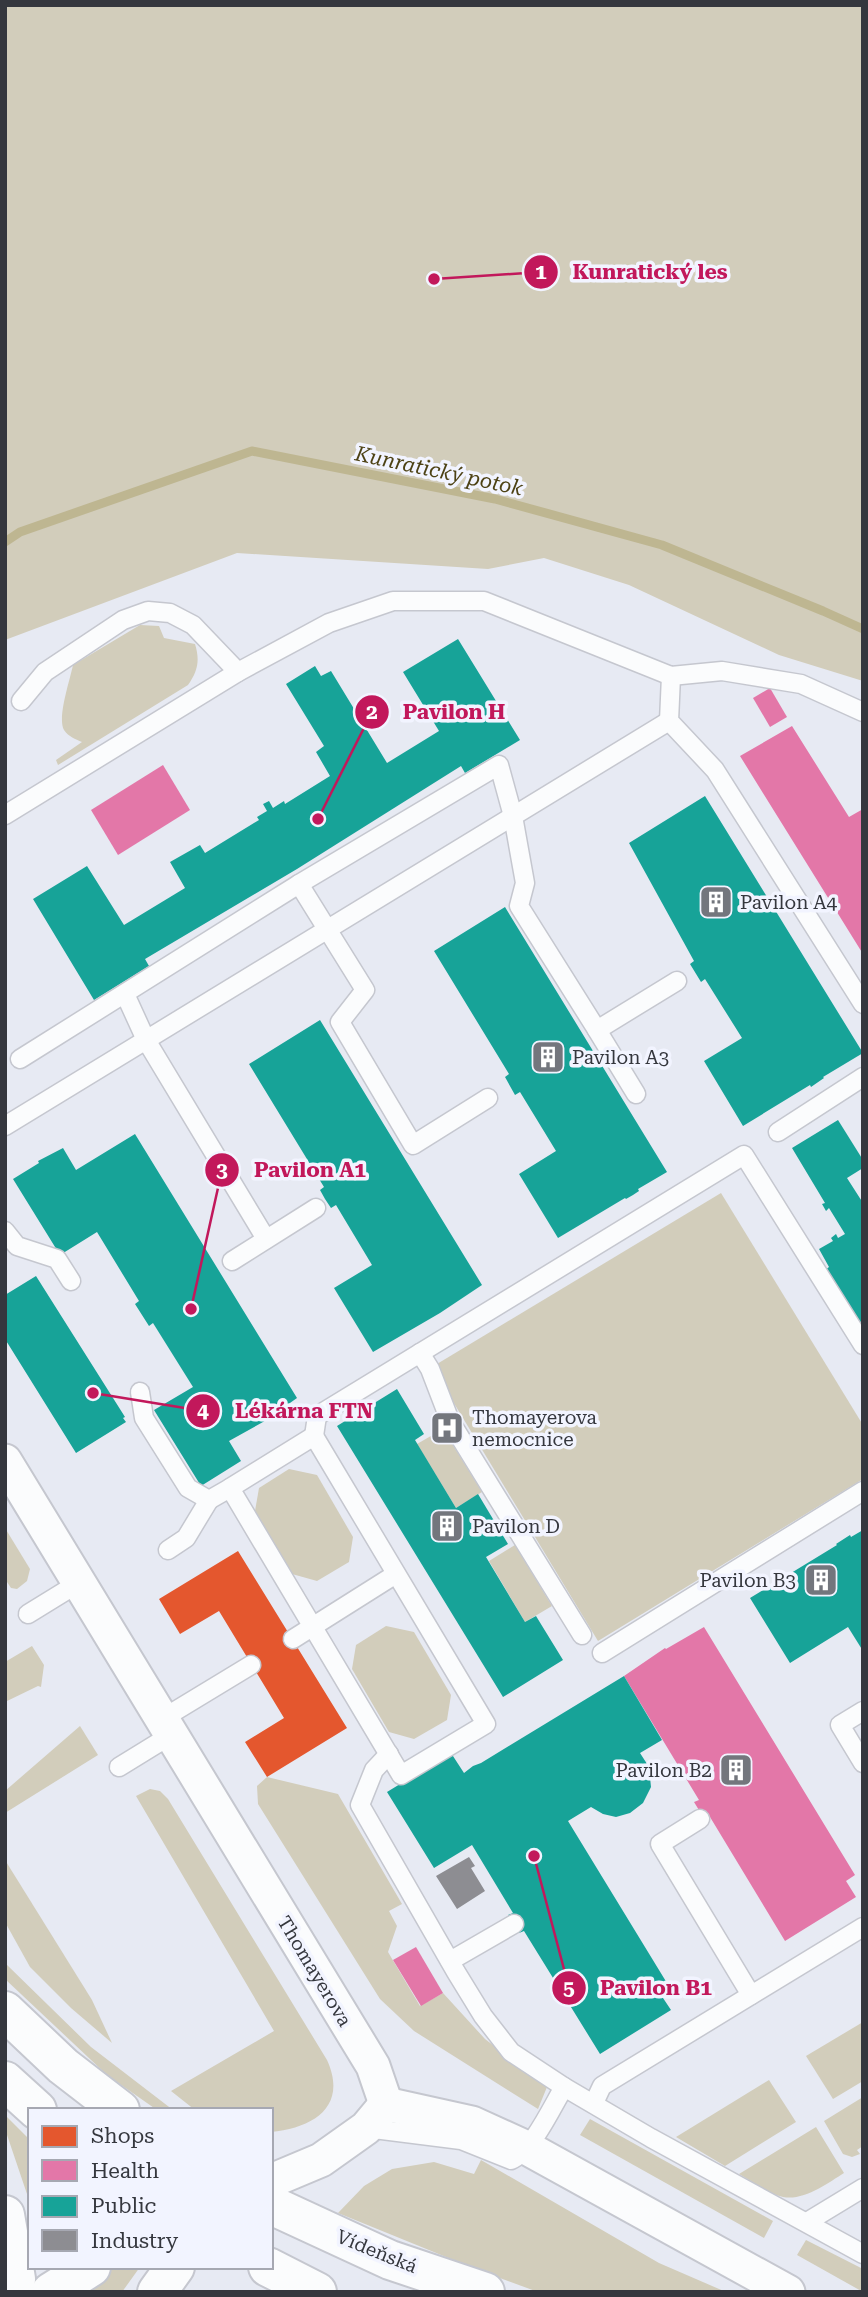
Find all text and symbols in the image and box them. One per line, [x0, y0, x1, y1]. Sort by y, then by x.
callout: Kunratický les [524, 251, 742, 293]
text: 1 [535, 260, 547, 284]
text: Kunratický les [572, 260, 728, 284]
water label: Kunratický potok [352, 441, 526, 501]
callout: Pavilon H [354, 691, 520, 733]
text: 2 [366, 700, 378, 724]
text: Pavilon H [403, 700, 505, 724]
building icon: Pavilon A4 [697, 883, 735, 921]
place label: Pavilon A4 [740, 891, 837, 914]
building icon: Pavilon A3 [529, 1038, 567, 1076]
place label: Pavilon A3 [572, 1046, 669, 1069]
callout: Pavilon A1 [205, 1149, 380, 1191]
text: 3 [216, 1158, 228, 1182]
text: Pavilon A1 [254, 1158, 366, 1182]
callout: Lékárna FTN [186, 1390, 387, 1432]
text: 4 [197, 1399, 209, 1423]
text: Lékárna FTN [235, 1399, 373, 1423]
place label: Thomayerova nemocnice [472, 1406, 598, 1451]
hospital icon: Thomayerova nemocnice [428, 1409, 466, 1447]
building icon: Pavilon D [428, 1507, 466, 1545]
place label: Pavilon D [472, 1515, 560, 1538]
building icon: Pavilon B3 [802, 1561, 840, 1599]
place label: Pavilon B3 [699, 1569, 796, 1592]
building icon: Pavilon B2 [717, 1751, 755, 1789]
place label: Pavilon B2 [615, 1759, 712, 1782]
street label: Thomayerova [273, 1912, 357, 2031]
callout: Pavilon B1 [551, 1967, 726, 2009]
text: 5 [563, 1976, 575, 2000]
text: Pavilon B1 [600, 1976, 712, 2000]
legend [28, 2108, 273, 2269]
text: Shops [91, 2124, 154, 2148]
text: Health [91, 2159, 159, 2183]
text: Public [91, 2194, 157, 2218]
street label: Vídeňská [333, 2225, 421, 2278]
text: Industry [91, 2229, 179, 2253]

